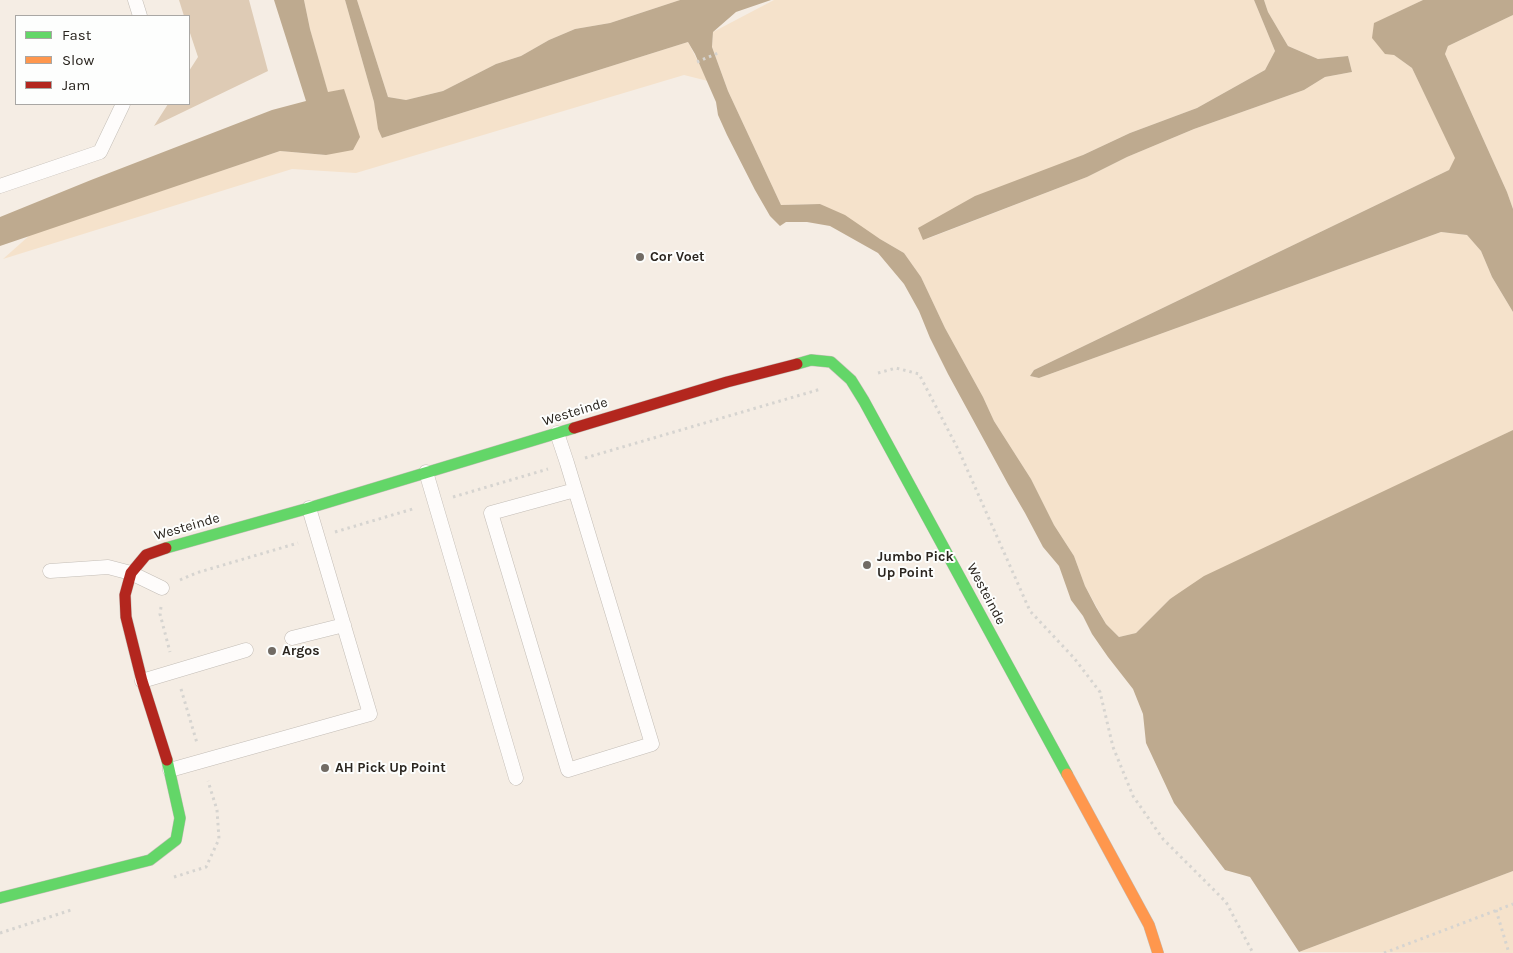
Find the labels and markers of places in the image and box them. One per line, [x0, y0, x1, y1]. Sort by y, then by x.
place label: Cor Voet [650, 249, 705, 265]
marker: Cor Voet [634, 251, 646, 263]
place label: Jumbo Pick Up Point [877, 549, 954, 582]
marker: Jumbo Pick Up Point [861, 559, 873, 571]
place label: Argos [282, 643, 320, 659]
marker: Argos [266, 645, 278, 657]
place label: AH Pick Up Point [335, 760, 446, 776]
marker: AH Pick Up Point [319, 762, 331, 774]

